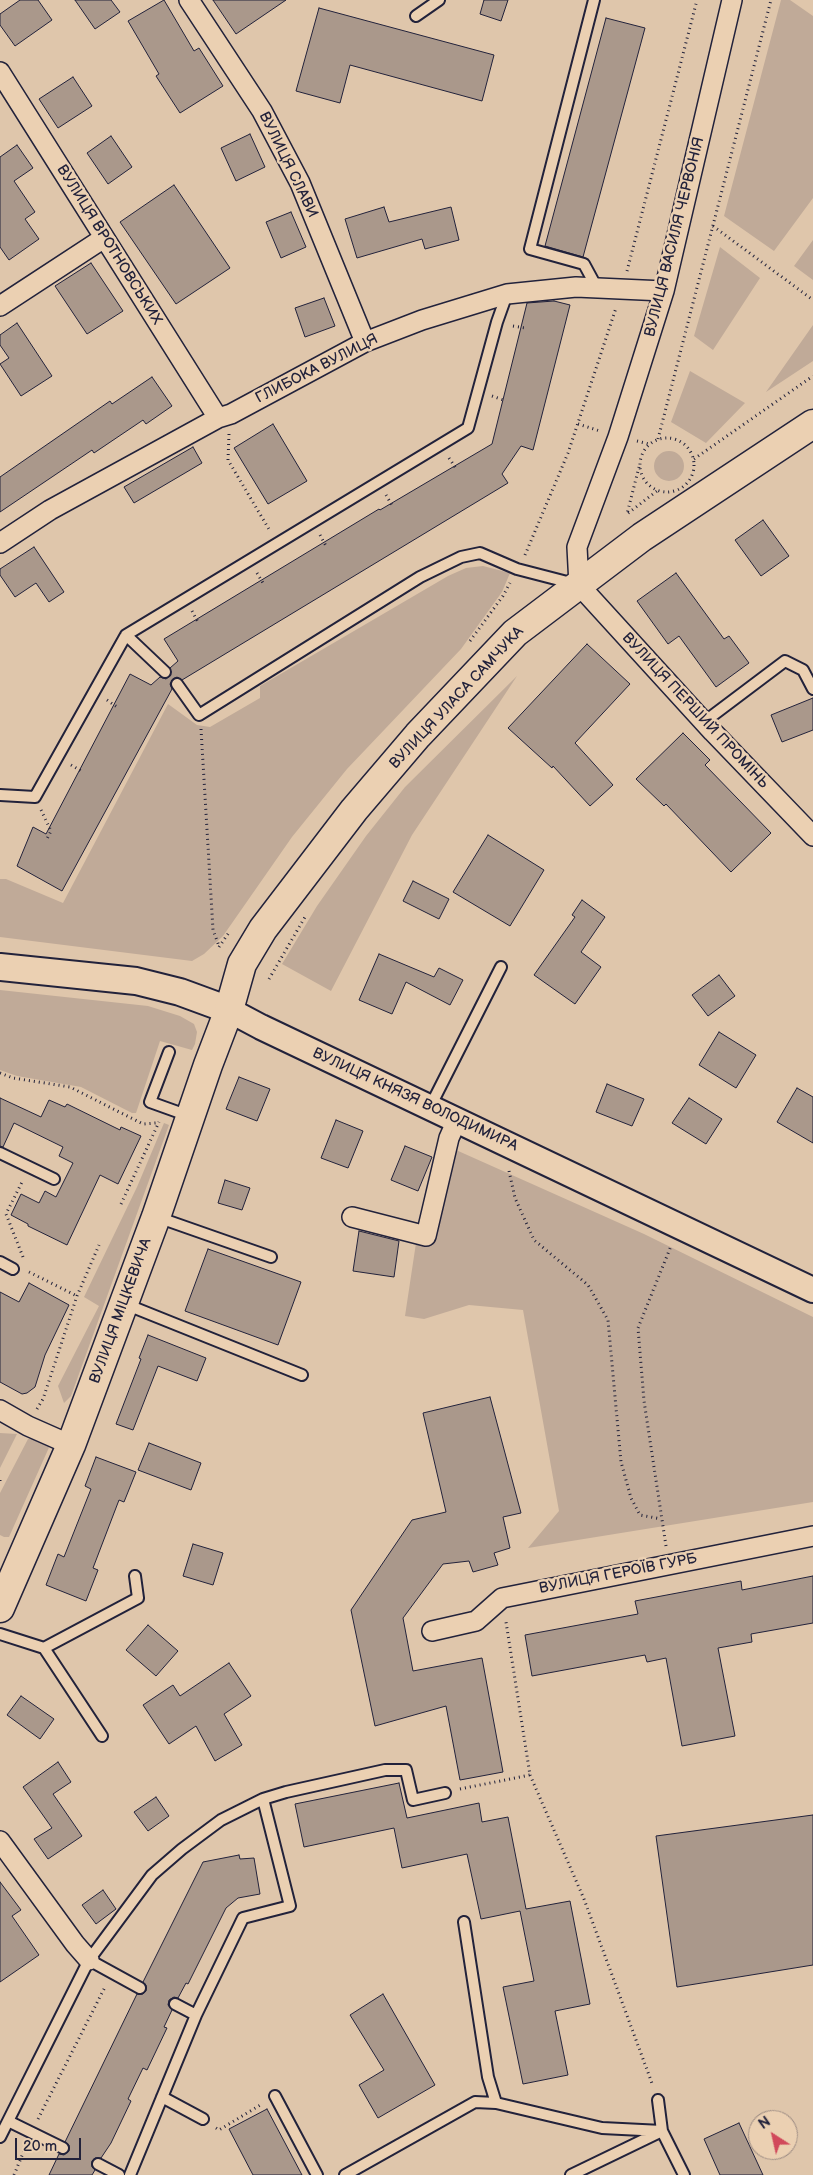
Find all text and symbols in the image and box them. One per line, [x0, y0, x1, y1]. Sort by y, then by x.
street label: ВУЛИЦЯ СЛАВИ [255, 109, 321, 221]
street label: ВУЛИЦЯ ВАСИЛЯ ЧЕРВОНІЯ [641, 135, 709, 339]
street label: ВУЛИЦЯ ВРОТНОВСЬКИХ [52, 162, 166, 328]
street label: ГЛИБОКА ВУЛИЦЯ [253, 330, 381, 408]
street label: ВУЛИЦЯ УЛАСА САМЧУКА [386, 623, 528, 773]
street label: ВУЛИЦЯ ПЕРШИЙ ПРОМІНЬ [618, 629, 772, 793]
street label: ВУЛИЦЯ КНЯЗЯ ВОЛОДИМИРА [309, 1044, 521, 1156]
street label: ВУЛИЦЯ МІЦКЕВИЧА [86, 1236, 156, 1386]
street label: ВУЛИЦЯ ГЕРОЇВ ГУРБ [538, 1550, 698, 1598]
north arrow [748, 2110, 798, 2160]
text: N [755, 2113, 774, 2133]
scale bar [18, 2128, 84, 2160]
text: 20 m [23, 2137, 57, 2156]

